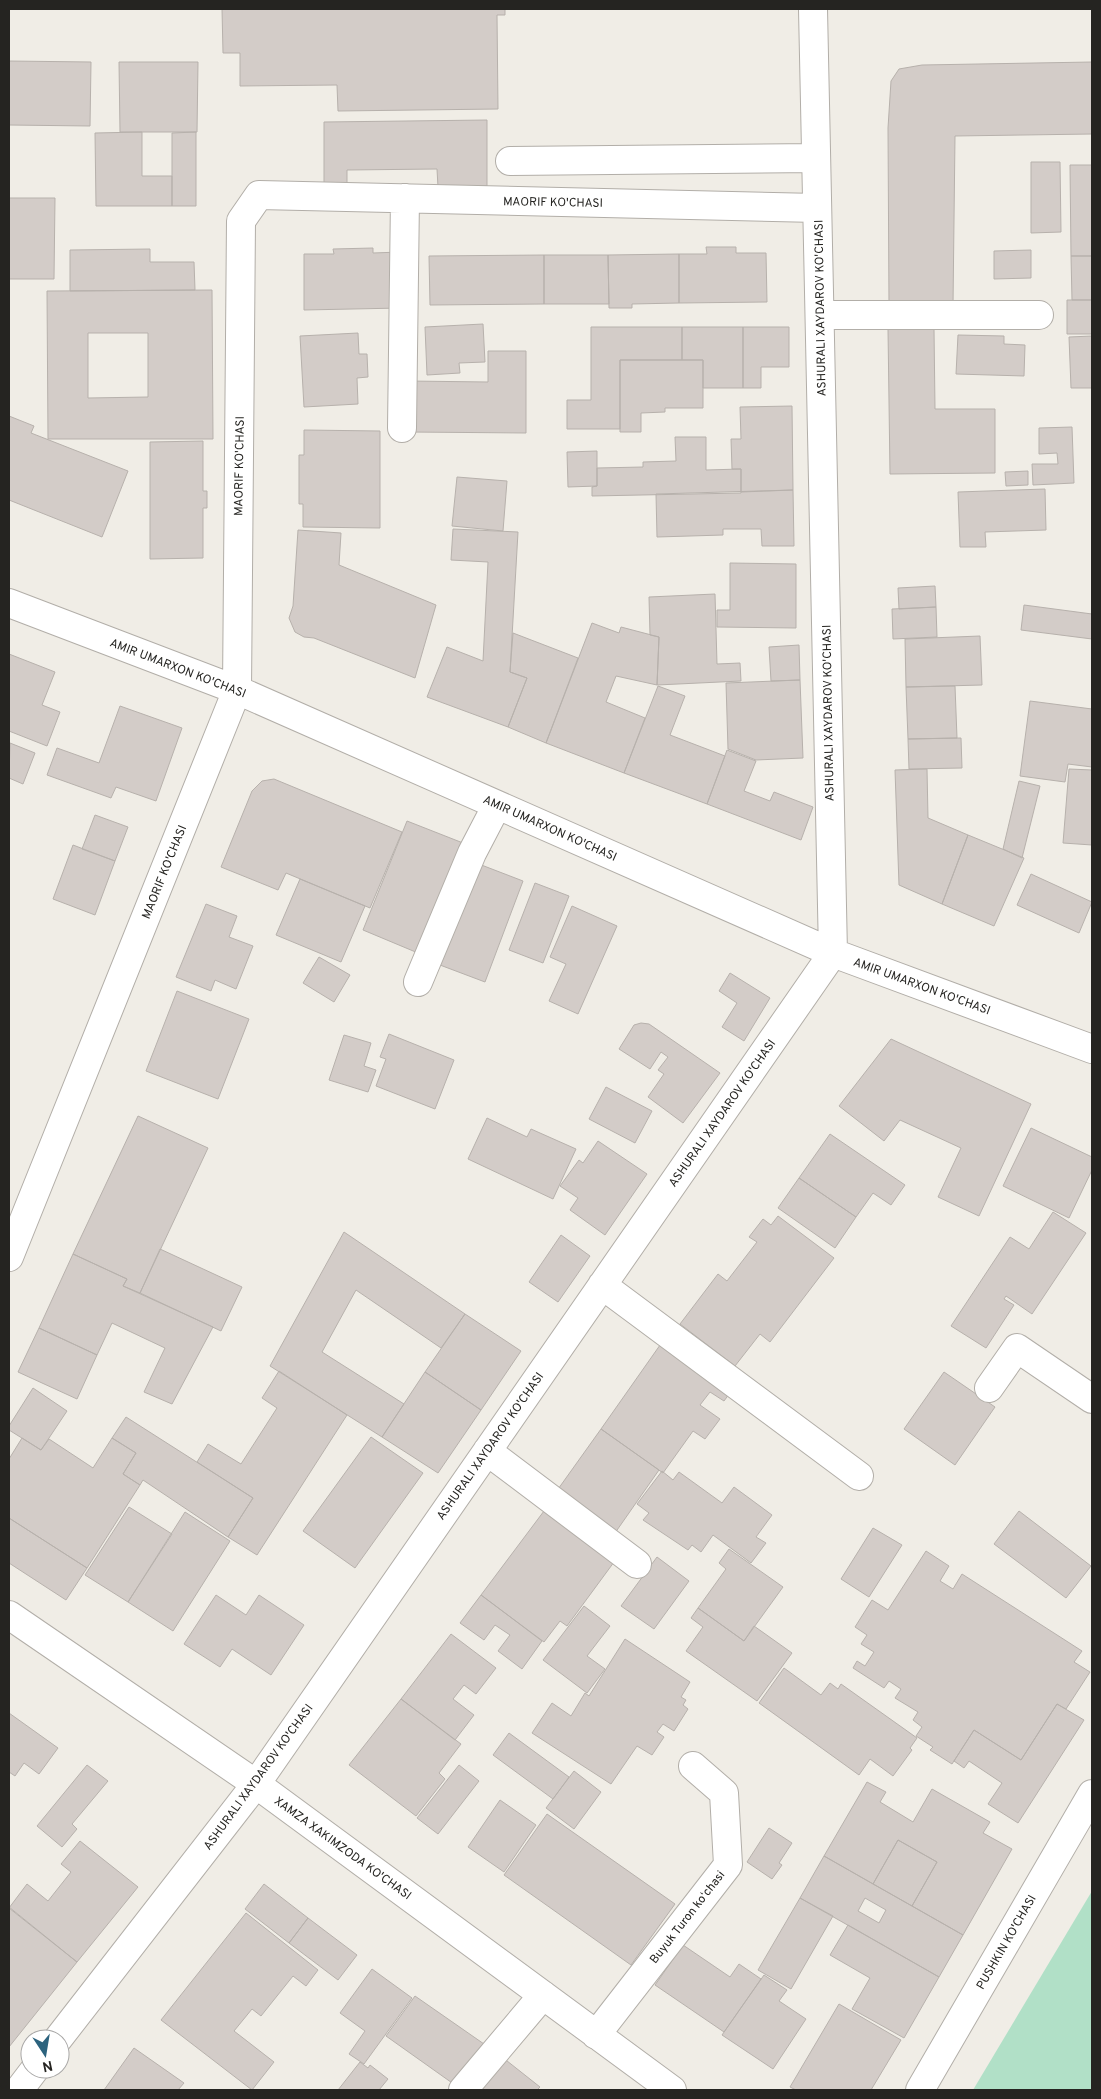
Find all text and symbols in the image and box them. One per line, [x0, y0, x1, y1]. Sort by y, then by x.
street label: MAORIF KO'CHASI [503, 194, 603, 212]
street label: ASHURALI XAYDAROV KO'CHASI [811, 219, 831, 397]
street label: MAORIF KO'CHASI [231, 416, 249, 516]
street label: ASHURALI XAYDAROV KO'CHASI [819, 624, 839, 802]
street label: AMIR UMARXON KO'CHASI [107, 635, 248, 702]
street label: AMIR UMARXON KO'CHASI [480, 792, 619, 866]
street label: MAORIF KO'CHASI [139, 823, 191, 922]
street label: AMIR UMARXON KO'CHASI [851, 955, 993, 1019]
street label: ASHURALI XAYDAROV KO'CHASI [666, 1037, 780, 1191]
street label: ASHURALI XAYDAROV KO'CHASI [434, 1370, 548, 1524]
street label: ASHURALI XAYDAROV KO'CHASI [200, 1701, 317, 1854]
street label: XAMZA XAKIMZODA KO'CHASI [271, 1794, 414, 1904]
street label: Buyuk Turon koʻchasi [646, 1868, 729, 1967]
street label: PUSHKIN KO'CHASI [973, 1892, 1041, 1993]
north arrow [20, 2029, 70, 2079]
text: N [41, 2056, 54, 2075]

